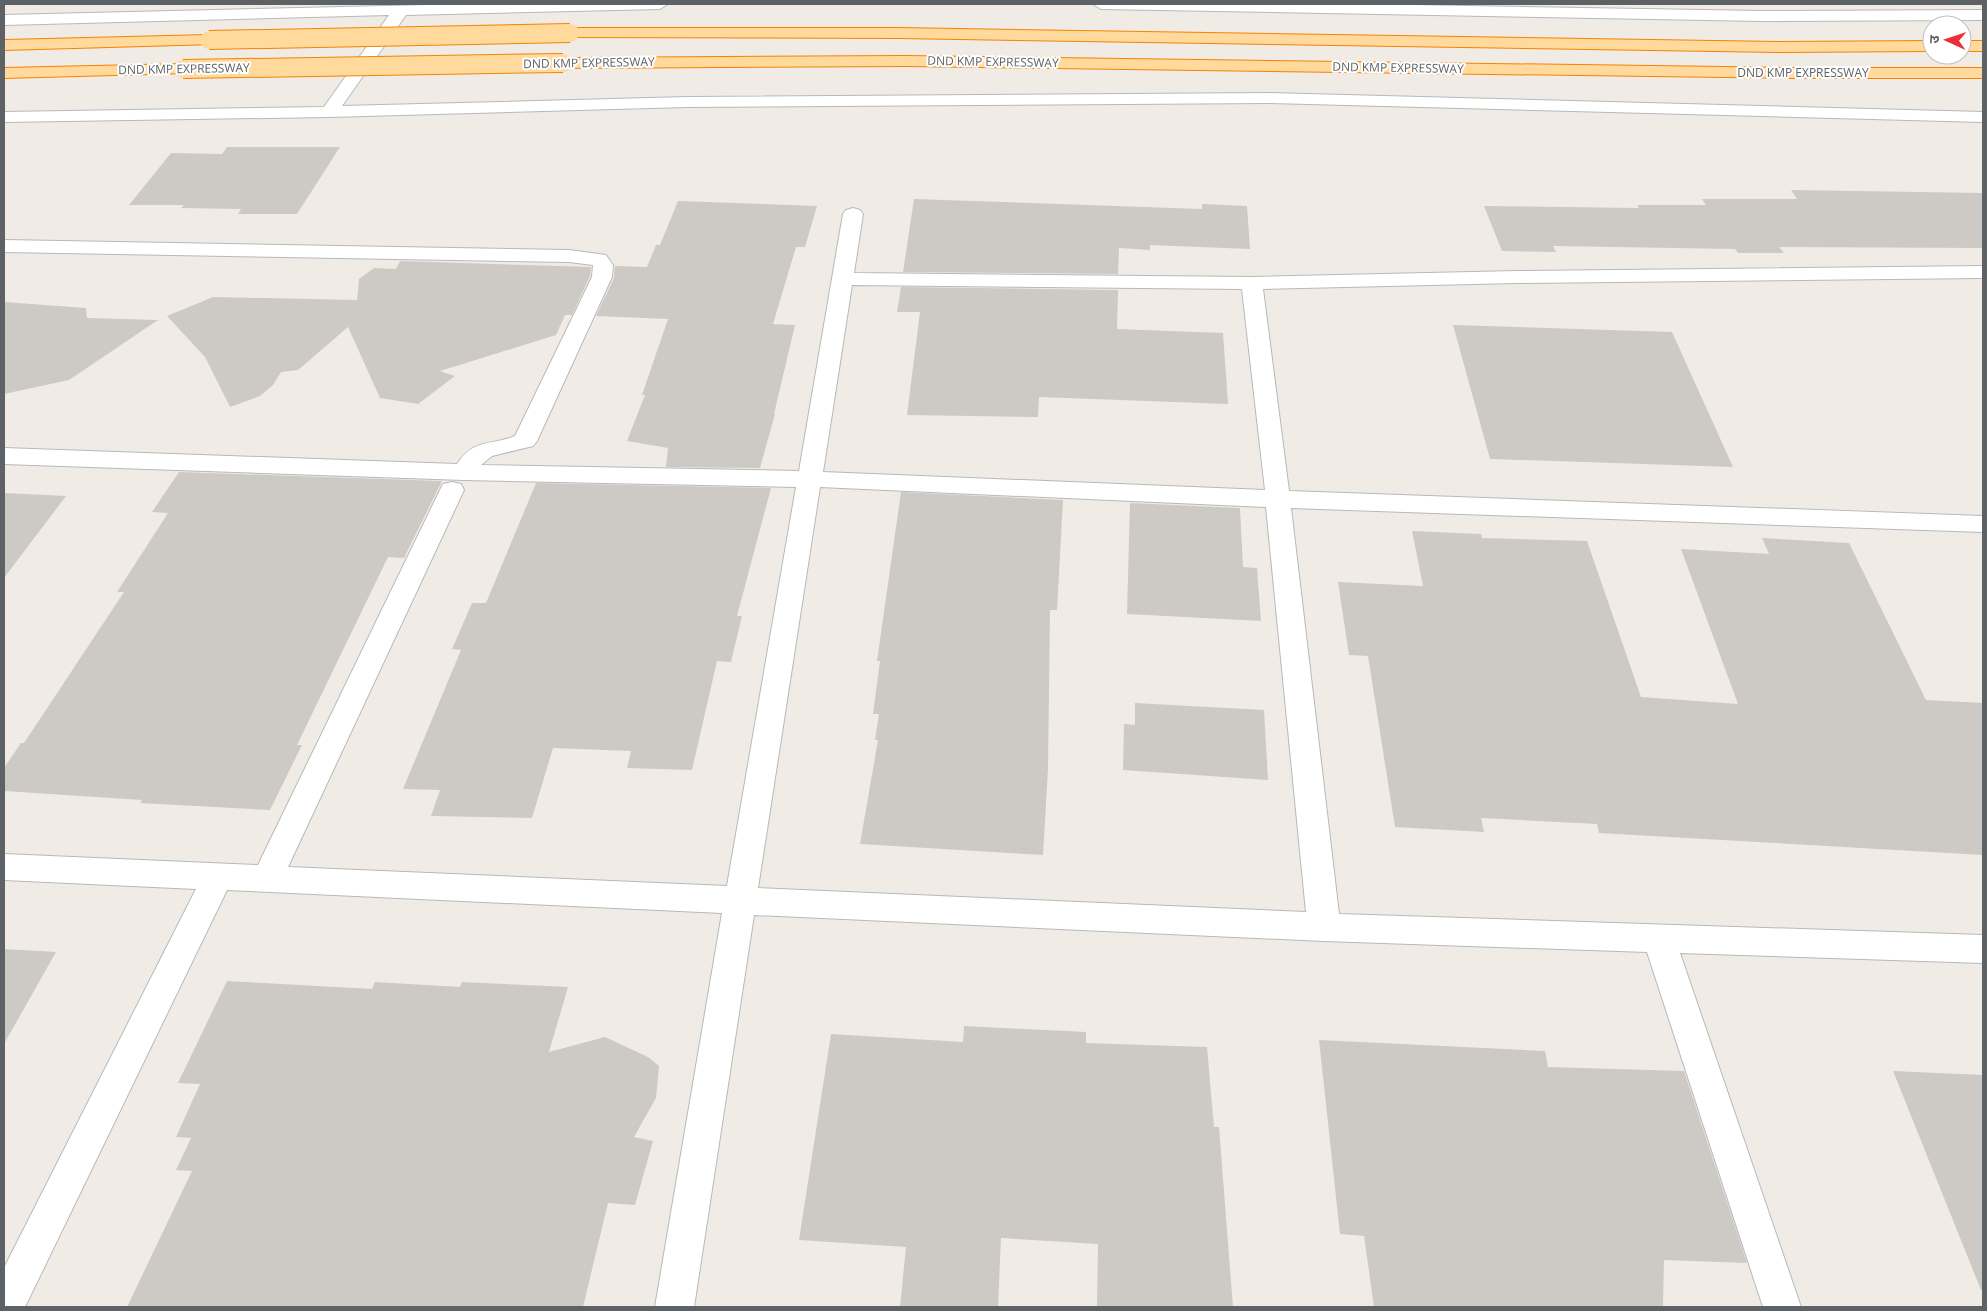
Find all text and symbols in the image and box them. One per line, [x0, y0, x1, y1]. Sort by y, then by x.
north arrow [1922, 15, 1972, 65]
text: उ [1924, 34, 1943, 44]
street label: DND KMP EXPRESSWAY [927, 52, 1059, 71]
street label: DND KMP EXPRESSWAY [523, 53, 655, 72]
street label: DND KMP EXPRESSWAY [1332, 58, 1464, 77]
street label: DND KMP EXPRESSWAY [118, 59, 250, 78]
street label: DND KMP EXPRESSWAY [1737, 64, 1869, 81]

